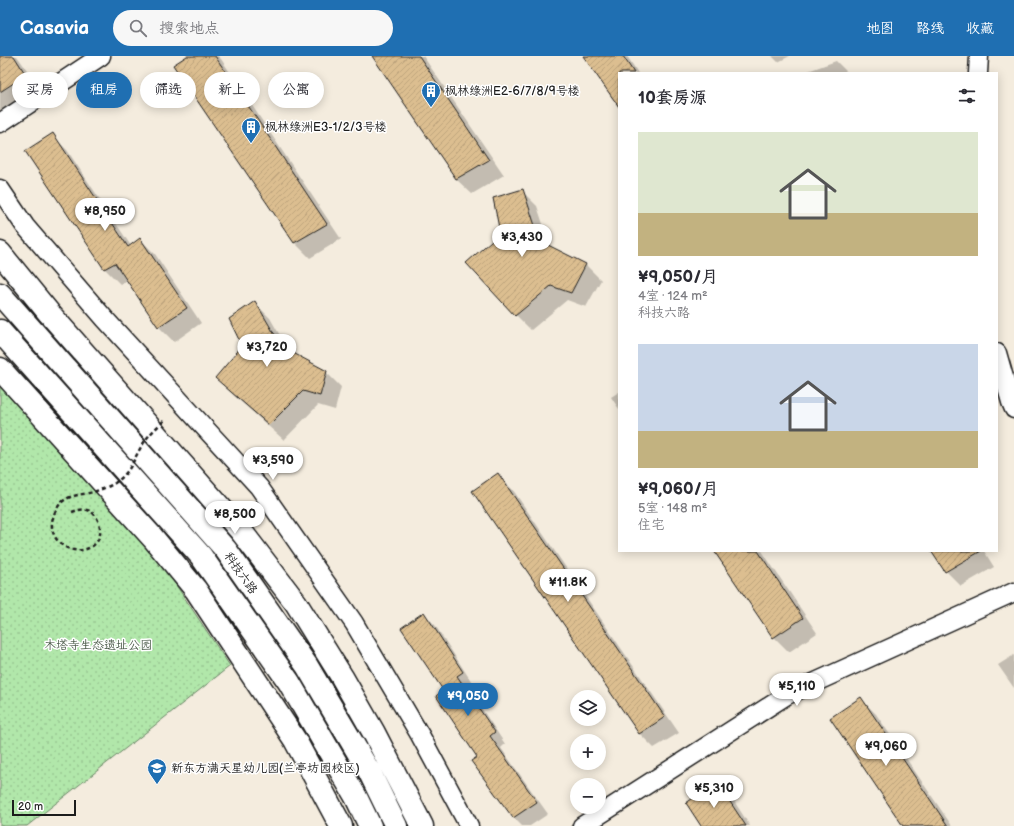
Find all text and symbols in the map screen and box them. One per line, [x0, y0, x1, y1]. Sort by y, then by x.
search box [113, 10, 393, 46]
text: Casavia [20, 17, 89, 40]
icon: search [127, 17, 149, 39]
text: 搜索地点 [159, 19, 219, 38]
text: 地图 [866, 20, 894, 37]
text: 路线 [916, 20, 944, 37]
text: 收藏 [966, 20, 994, 37]
chip: 买房 [12, 72, 68, 108]
chip: 租房 [76, 72, 132, 108]
chip: 筛选 [140, 72, 196, 108]
chip: 新上 [204, 72, 260, 108]
chip: 公寓 [268, 72, 324, 108]
building icon: 枫林绿洲E2-6/7/8/9号楼 [420, 80, 442, 108]
place label: 枫林绿洲E2-6/7/8/9号楼 [445, 84, 580, 99]
icon: filters [956, 85, 978, 107]
text: 10套房源 [638, 88, 707, 108]
building icon: 枫林绿洲E3-1/2/3号楼 [240, 116, 262, 144]
place label: 枫林绿洲E3-1/2/3号楼 [265, 120, 387, 135]
icon: home [772, 158, 844, 230]
pin: ¥8,950 [72, 198, 138, 232]
text: ¥8,950 [84, 203, 126, 219]
pin: ¥3,430 [489, 224, 555, 258]
text: ¥3,430 [501, 229, 543, 245]
text: ¥9,050/月 [638, 267, 718, 287]
text: 4室 · 124 m² [638, 288, 708, 304]
text: 科技六路 [638, 305, 690, 321]
pin: ¥3,720 [234, 334, 300, 368]
text: ¥3,720 [246, 339, 288, 355]
icon: home [772, 370, 844, 442]
pin: ¥3,590 [240, 447, 306, 481]
text: ¥3,590 [252, 452, 294, 468]
text: ¥9,060/月 [638, 479, 719, 499]
text: 5室 · 148 m² [638, 500, 707, 516]
pin: ¥8,500 [202, 501, 268, 535]
text: ¥8,500 [214, 506, 256, 522]
text: 住宅 [638, 517, 664, 533]
street label: 科技六路 [221, 549, 261, 597]
pin: ¥11.8K [535, 569, 601, 603]
text: ¥11.8K [549, 574, 587, 590]
park label: 木塔寺生态遗址公园 [44, 638, 152, 653]
pin: ¥5,110 [764, 673, 830, 707]
text: ¥5,110 [778, 678, 816, 694]
pin: ¥9,050 [435, 683, 501, 717]
text: ¥9,050 [447, 688, 489, 704]
map controls [570, 690, 606, 814]
button: layers [570, 690, 606, 726]
pin: ¥9,060 [853, 733, 919, 767]
button: + [570, 734, 606, 770]
text: ¥9,060 [865, 738, 907, 754]
school or university icon: 新东方满天星幼儿园(兰亭坊园校区) [146, 757, 168, 785]
place label: 新东方满天星幼儿园(兰亭坊园校区) [171, 761, 360, 776]
pin: ¥5,310 [681, 775, 747, 809]
button: − [570, 778, 606, 814]
text: ¥5,310 [694, 780, 734, 796]
scale bar [12, 798, 76, 817]
text: 20 m [18, 800, 43, 813]

